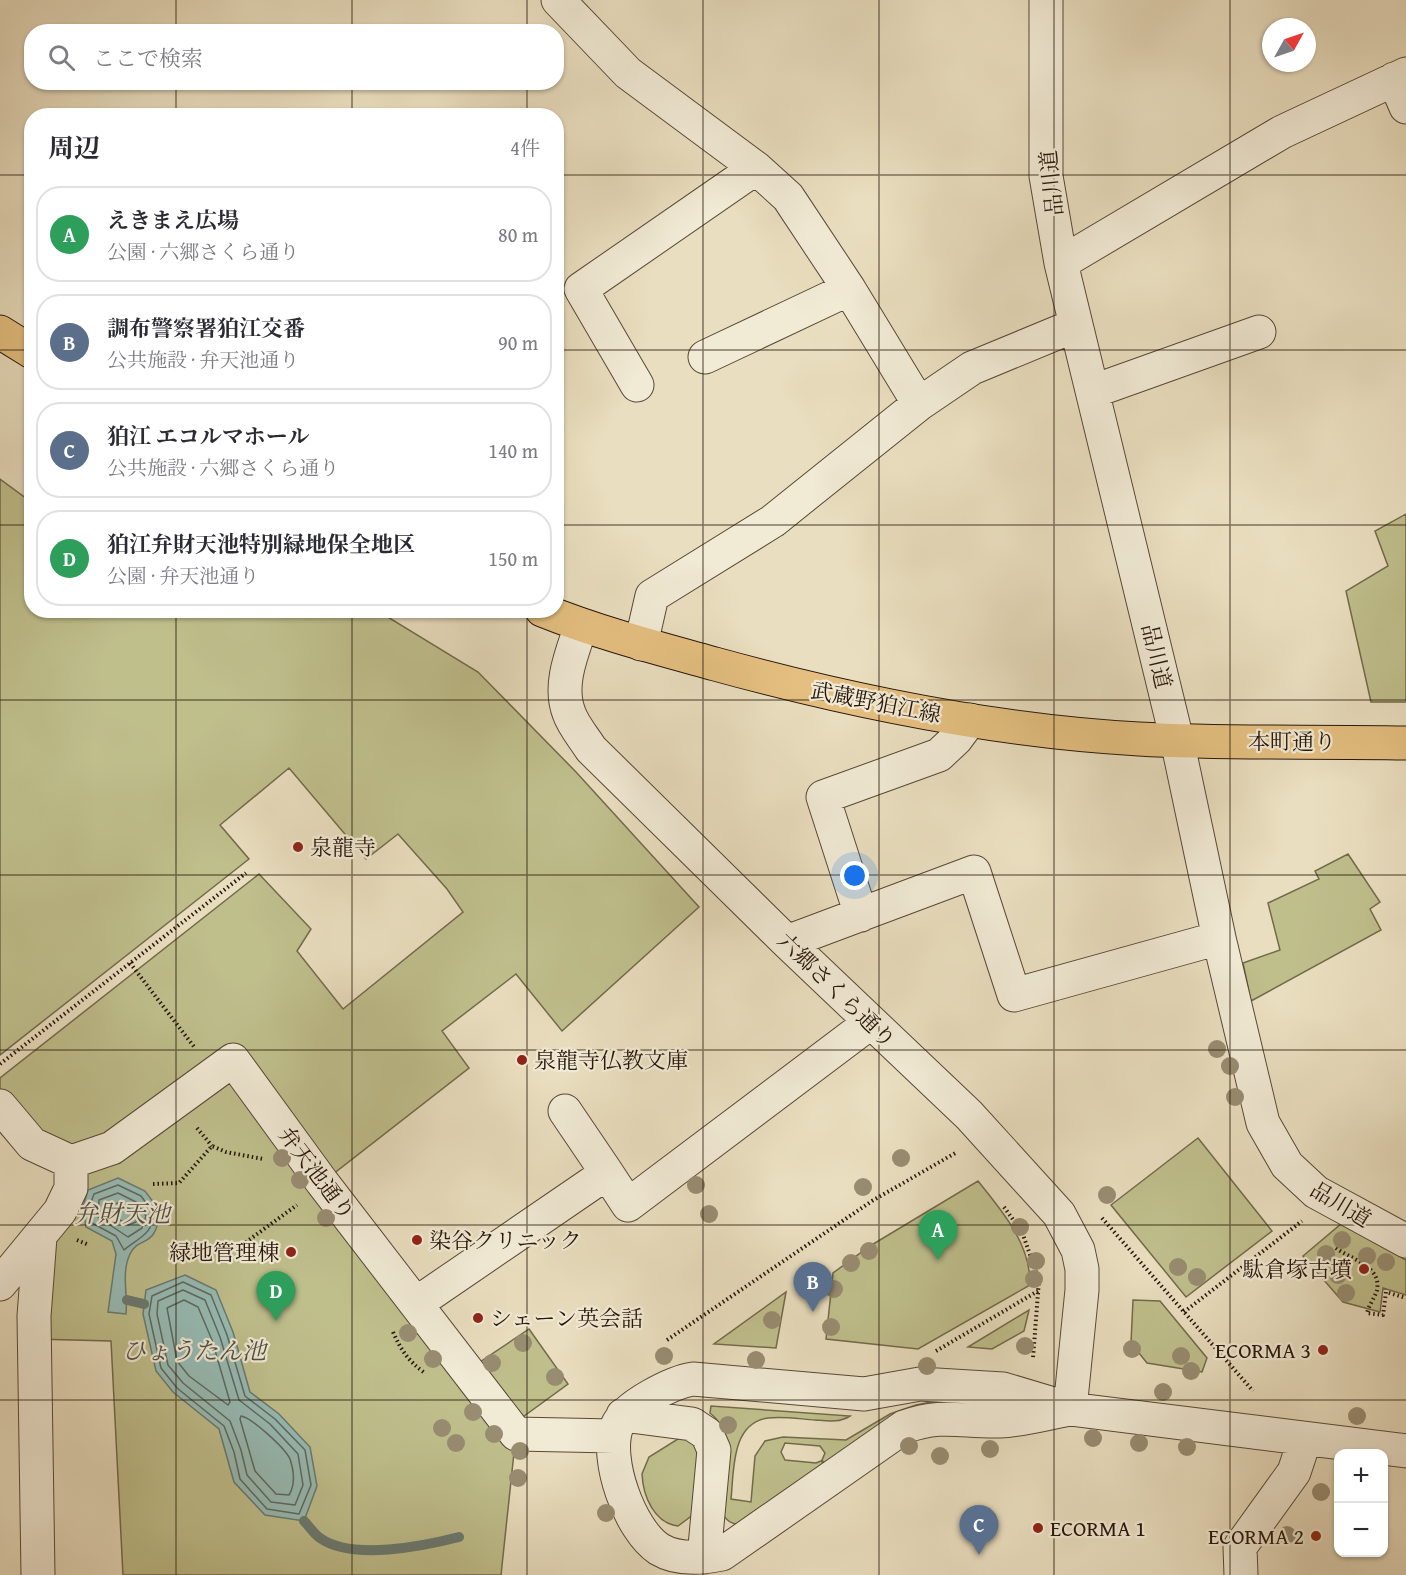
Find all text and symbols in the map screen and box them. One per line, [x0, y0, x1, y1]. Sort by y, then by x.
north arrow [1262, 18, 1316, 72]
search box [24, 24, 564, 90]
icon: search [45, 41, 78, 74]
text: ここで検索 [93, 42, 203, 74]
text: 周辺 [48, 128, 100, 167]
text: 4件 [510, 133, 540, 162]
street label: 品川道 [1032, 149, 1070, 217]
text: えきまえ広場 [107, 204, 239, 236]
text: A [63, 220, 76, 249]
text: 80 m [498, 220, 538, 249]
text: 公園 · 六郷さくら通り [107, 237, 299, 266]
text: 調布警察署狛江交番 [107, 312, 305, 344]
text: B [63, 328, 76, 357]
text: 90 m [498, 328, 538, 357]
text: 公共施設 · 弁天池通り [107, 345, 299, 374]
text: 狛江 エコルマホール [107, 420, 309, 452]
text: C [64, 436, 75, 465]
text: 140 m [488, 436, 538, 465]
text: 公共施設 · 六郷さくら通り [107, 453, 339, 482]
text: 狛江弁財天池特別緑地保全地区 [107, 528, 415, 560]
text: D [63, 544, 76, 573]
text: 150 m [488, 544, 538, 573]
text: 公園 · 弁天池通り [107, 561, 259, 590]
street label: 品川道 [1134, 620, 1180, 692]
street label: 武蔵野狛江線 [808, 674, 944, 730]
street label: 本町通り [1248, 725, 1336, 757]
place label: 泉龍寺 [310, 831, 376, 863]
marker: 泉龍寺 [291, 840, 305, 854]
your location [840, 861, 869, 890]
street label: 六郷さくら通り [770, 925, 904, 1055]
place label: 泉龍寺仏教文庫 [534, 1044, 688, 1076]
marker: 泉龍寺仏教文庫 [515, 1053, 529, 1067]
street label: 弁天池通り [271, 1119, 363, 1227]
street label: 品川道 [1304, 1173, 1378, 1235]
water label: 弁財天池 [74, 1196, 173, 1231]
pin: A [918, 1210, 958, 1260]
place label: 染谷クリニック [429, 1224, 582, 1256]
marker: 染谷クリニック [410, 1233, 424, 1247]
place label: 緑地管理棟 [169, 1236, 279, 1268]
marker: 緑地管理棟 [284, 1245, 298, 1259]
place label: 駄倉塚古墳 [1242, 1253, 1352, 1285]
pin: B [794, 1262, 832, 1312]
marker: 駄倉塚古墳 [1357, 1262, 1371, 1276]
pin: D [256, 1272, 296, 1321]
place label: シェーン英会話 [490, 1302, 643, 1334]
marker: シェーン英会話 [471, 1311, 485, 1325]
water label: ひょうたん池 [122, 1333, 269, 1368]
place label: ECORMA 3 [1215, 1334, 1311, 1366]
marker: ECORMA 3 [1316, 1343, 1330, 1357]
map controls [1334, 1449, 1388, 1557]
button: + [1334, 1449, 1388, 1503]
button: − [1334, 1503, 1388, 1557]
pin: C [960, 1506, 998, 1555]
place label: ECORMA 1 [1050, 1512, 1146, 1544]
place label: ECORMA 2 [1208, 1520, 1304, 1552]
marker: ECORMA 1 [1031, 1521, 1045, 1535]
marker: ECORMA 2 [1309, 1529, 1323, 1543]

